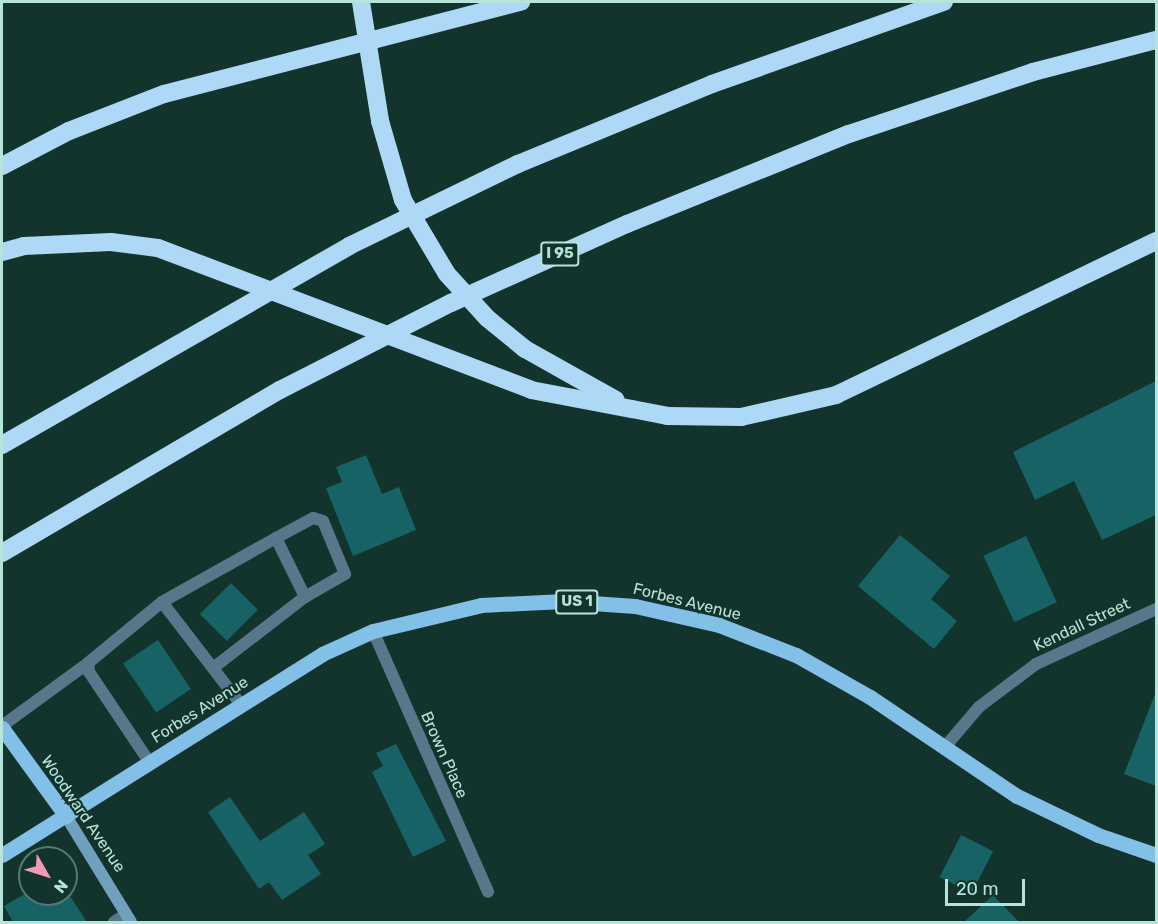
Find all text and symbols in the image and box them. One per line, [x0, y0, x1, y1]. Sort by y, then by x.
road number: I 95 [539, 242, 581, 266]
street label: Forbes Avenue [631, 579, 743, 625]
road number: US 1 [554, 590, 600, 614]
street label: Kendall Street [1031, 594, 1133, 656]
street label: Forbes Avenue [148, 672, 252, 748]
street label: Brown Place [416, 709, 472, 801]
street label: Woodward Avenue [37, 752, 129, 876]
north arrow [18, 846, 78, 906]
scale bar [948, 867, 1028, 905]
text: N [50, 876, 72, 897]
text: 20 m [956, 878, 998, 900]

